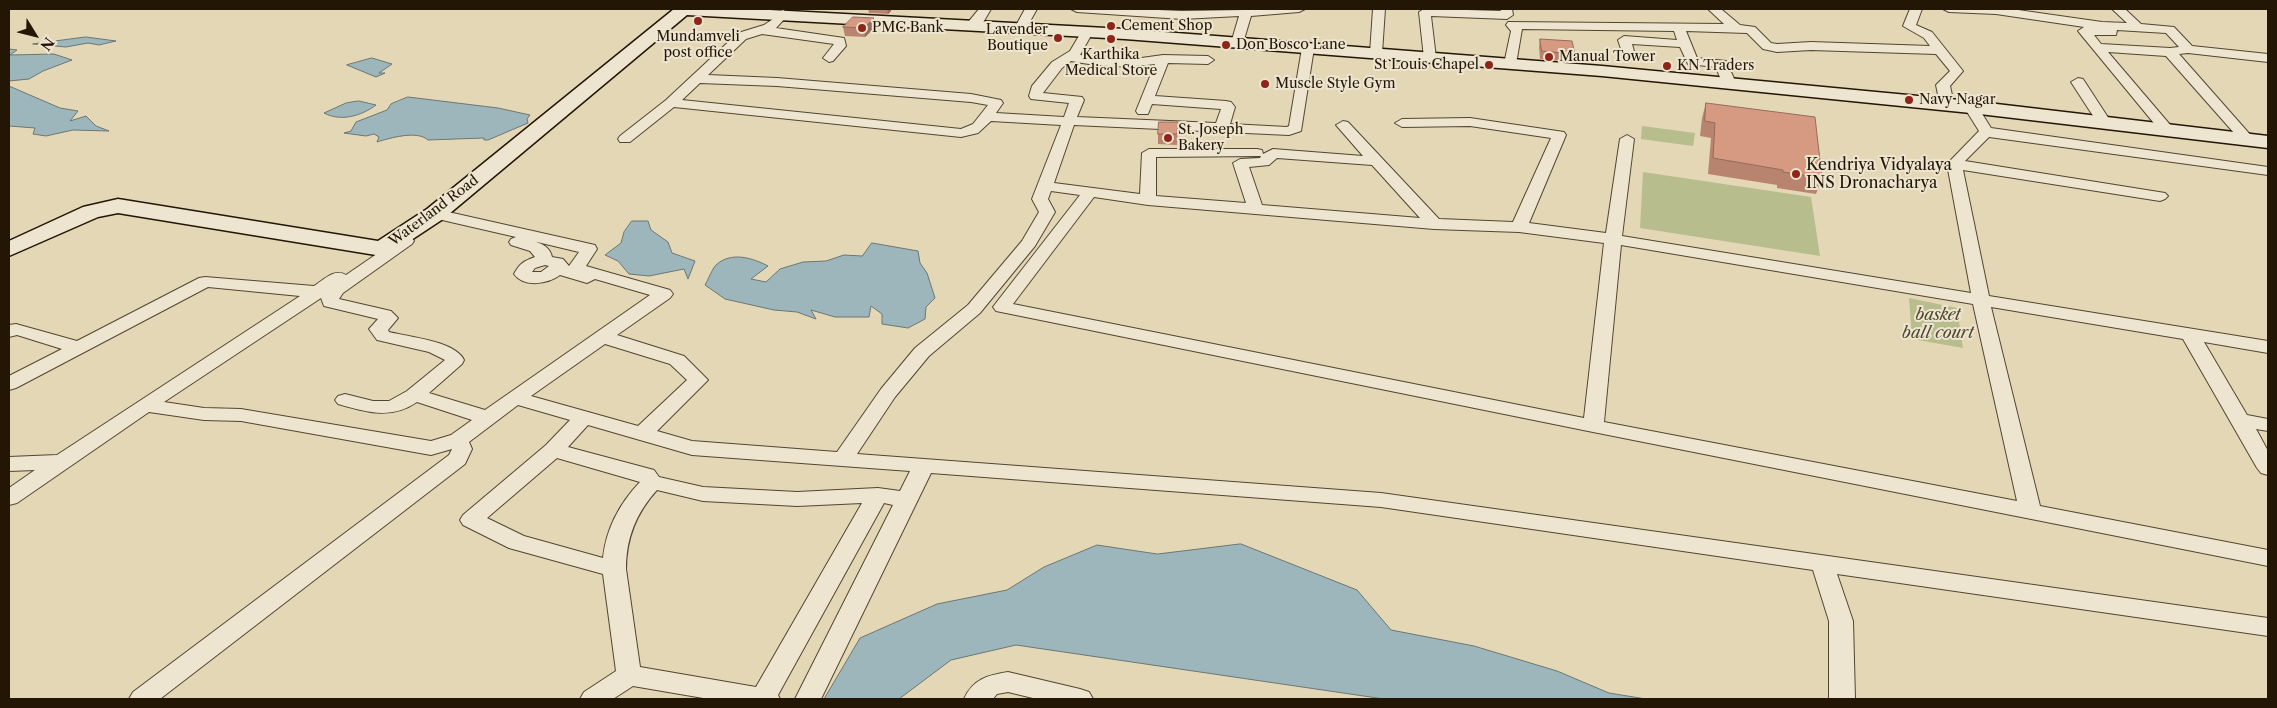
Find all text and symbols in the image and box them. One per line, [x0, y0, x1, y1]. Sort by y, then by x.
north arrow [10, 10, 60, 60]
marker: Mundamveli post office [692, 15, 704, 27]
place label: Cement Shop [1121, 18, 1212, 34]
place label: PMC Bank [872, 20, 944, 36]
marker: Cement Shop [1105, 20, 1117, 32]
marker: PMC Bank [856, 22, 868, 34]
place label: Lavender Boutique [986, 22, 1048, 54]
place label: Mundamveli post office [656, 29, 740, 62]
marker: Lavender Boutique [1052, 32, 1064, 44]
marker: Karthika Medical Store [1105, 33, 1117, 45]
text: N [36, 34, 58, 54]
place label: Don Bosco Lane [1236, 37, 1346, 53]
marker: Don Bosco Lane [1220, 39, 1232, 51]
place label: Karthika Medical Store [1065, 47, 1157, 80]
place label: Manual Tower [1559, 49, 1655, 65]
marker: Manual Tower [1543, 51, 1555, 63]
place label: St Louis Chapel [1374, 57, 1479, 73]
place label: KN Traders [1677, 58, 1754, 74]
marker: St Louis Chapel [1483, 59, 1495, 71]
marker: KN Traders [1661, 60, 1673, 72]
place label: Muscle Style Gym [1275, 76, 1396, 92]
marker: Muscle Style Gym [1259, 78, 1271, 90]
place label: Navy Nagar [1919, 92, 1996, 108]
marker: Navy Nagar [1903, 94, 1915, 106]
place label: St. Joseph Bakery [1178, 122, 1243, 154]
marker: St. Joseph Bakery [1162, 132, 1174, 144]
place label: Kendriya Vidyalaya INS Dronacharya [1806, 155, 1952, 193]
marker: Kendriya Vidyalaya INS Dronacharya [1790, 168, 1802, 180]
street label: Waterland Road [386, 172, 482, 250]
park label: basket ball court [1902, 305, 1974, 343]

